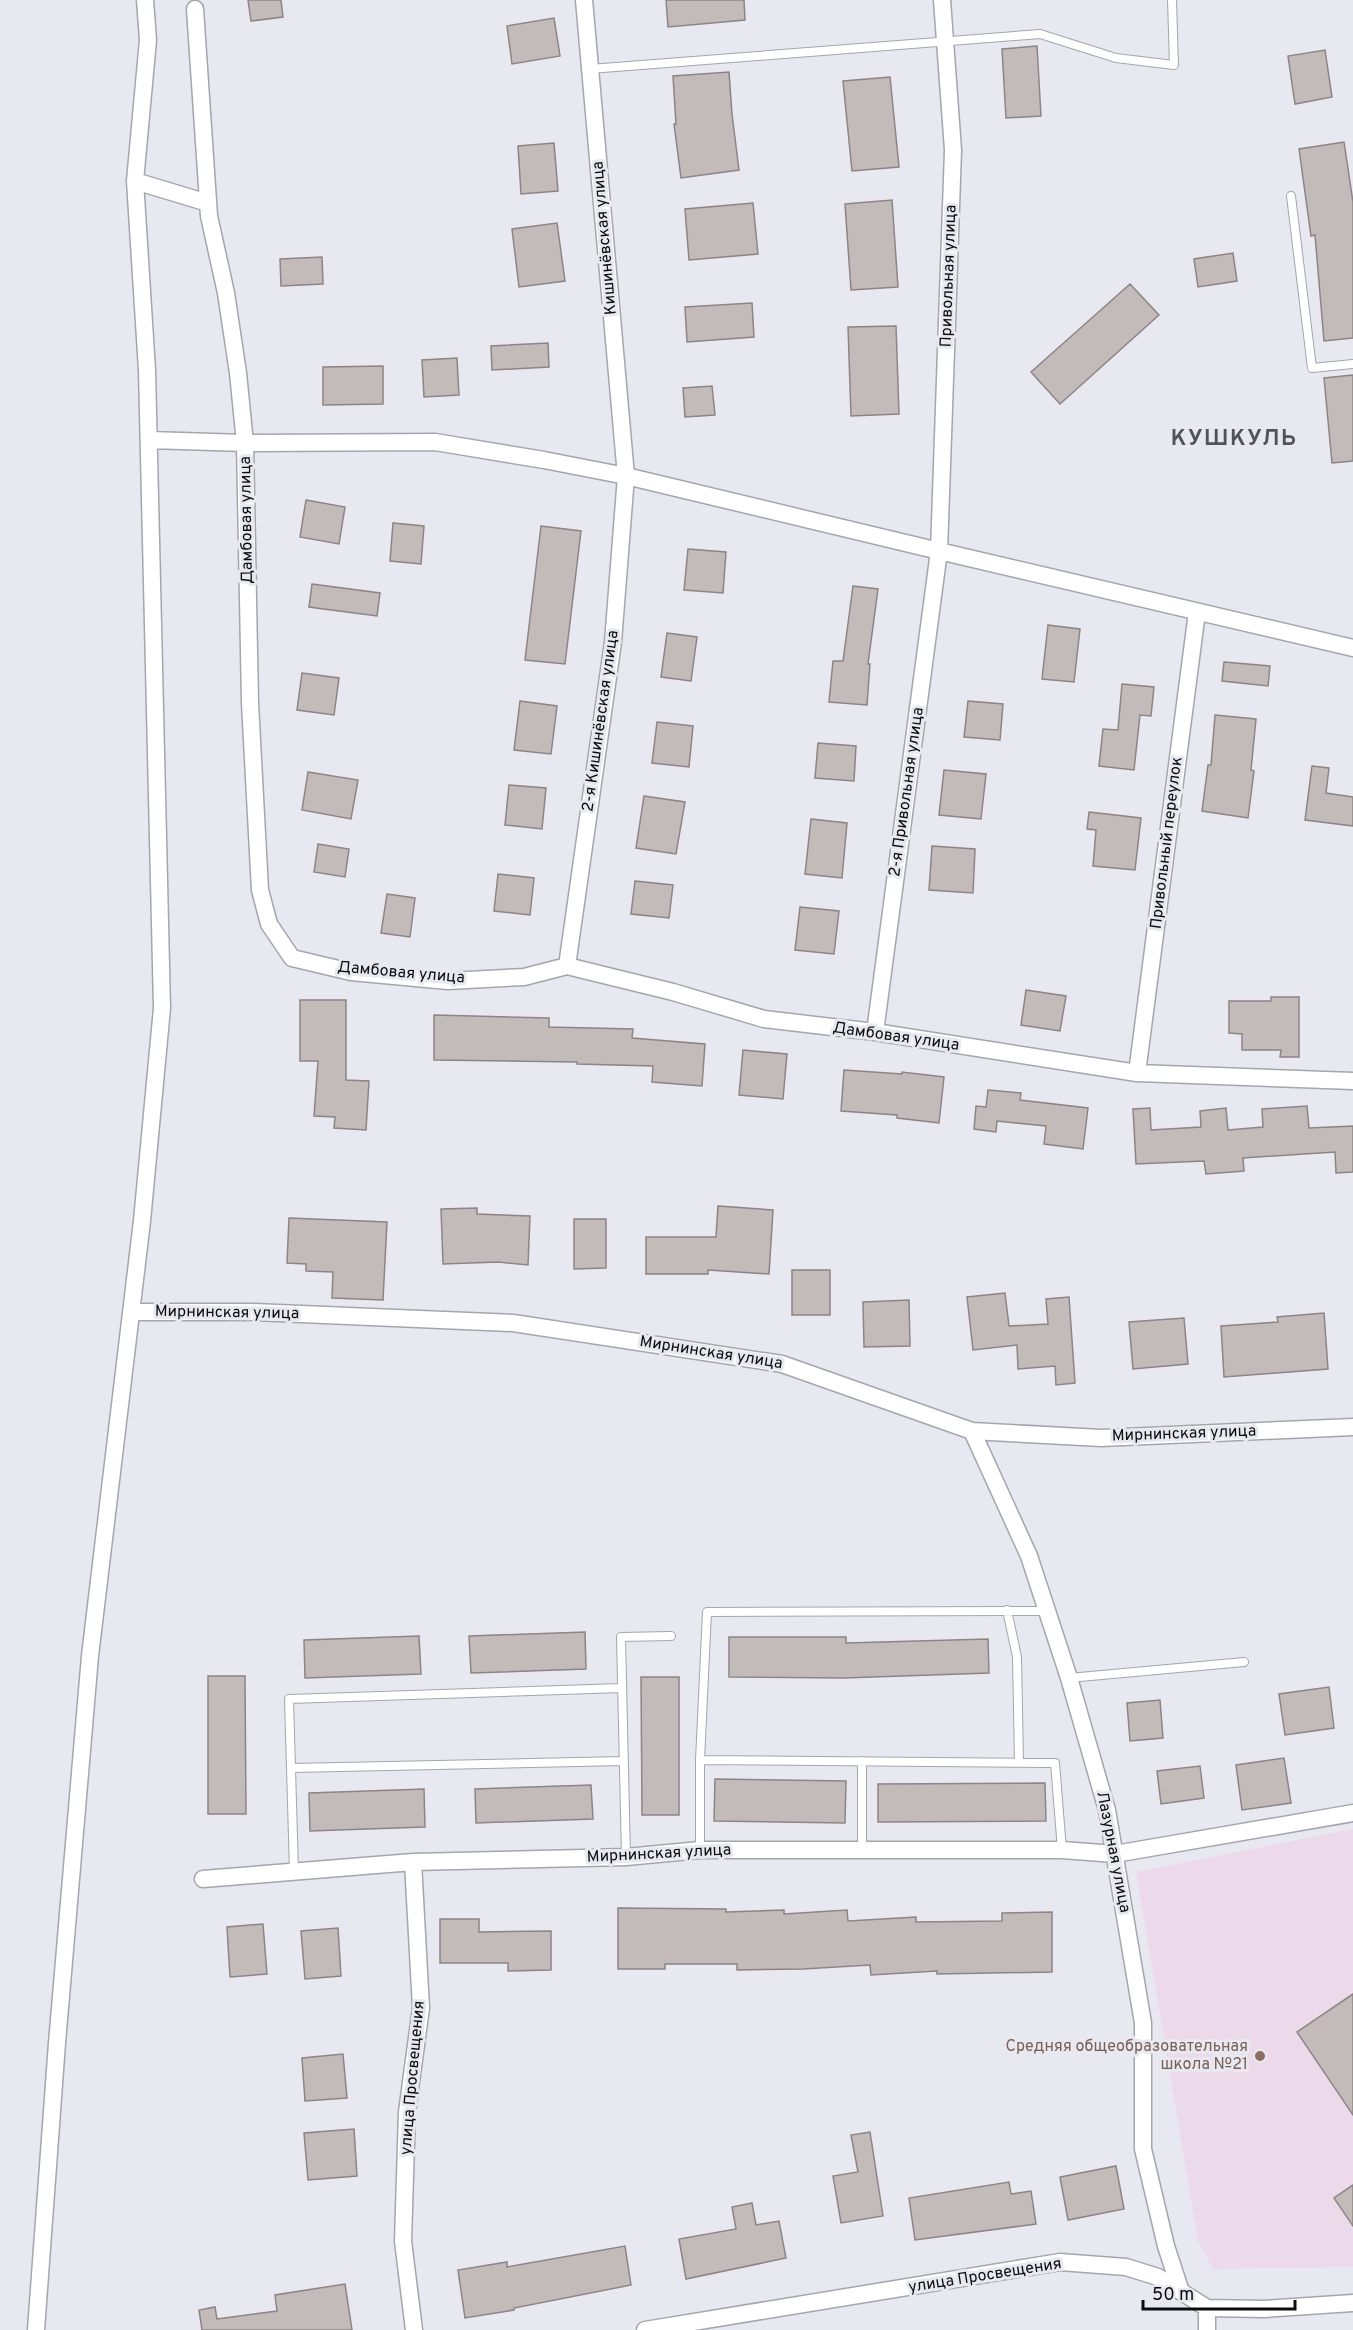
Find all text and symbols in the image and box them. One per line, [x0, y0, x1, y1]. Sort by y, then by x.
street label: Кишинёвская улица [588, 160, 622, 316]
street label: Привольная улица [937, 204, 961, 348]
district label: КУШКУЛЬ [1171, 426, 1297, 453]
street label: Дамбовая улица [236, 456, 258, 584]
street label: 2-я Кишинёвская улица [578, 629, 624, 813]
street label: 2-я Привольная улица [885, 706, 929, 878]
street label: Привольный переулок [1147, 756, 1187, 930]
street label: Дамбовая улица [336, 957, 466, 989]
street label: Дамбовая улица [831, 1018, 961, 1056]
street label: Мирнинская улица [155, 1302, 299, 1324]
street label: Мирнинская улица [638, 1332, 784, 1374]
street label: Мирнинская улица [1111, 1421, 1257, 1447]
street label: Лазурная улица [1091, 1790, 1135, 1914]
street label: Мирнинская улица [586, 1840, 732, 1868]
street label: улица Просвещения [396, 2000, 430, 2156]
place label: Средняя общеобразовательная школа №21 [1006, 2037, 1248, 2075]
marker: Средняя общеобразовательная школа №21 [1253, 2049, 1267, 2063]
street label: улица Просвещения [907, 2254, 1063, 2298]
scale bar [1143, 2273, 1294, 2311]
text: 50 m [1152, 2284, 1194, 2307]

